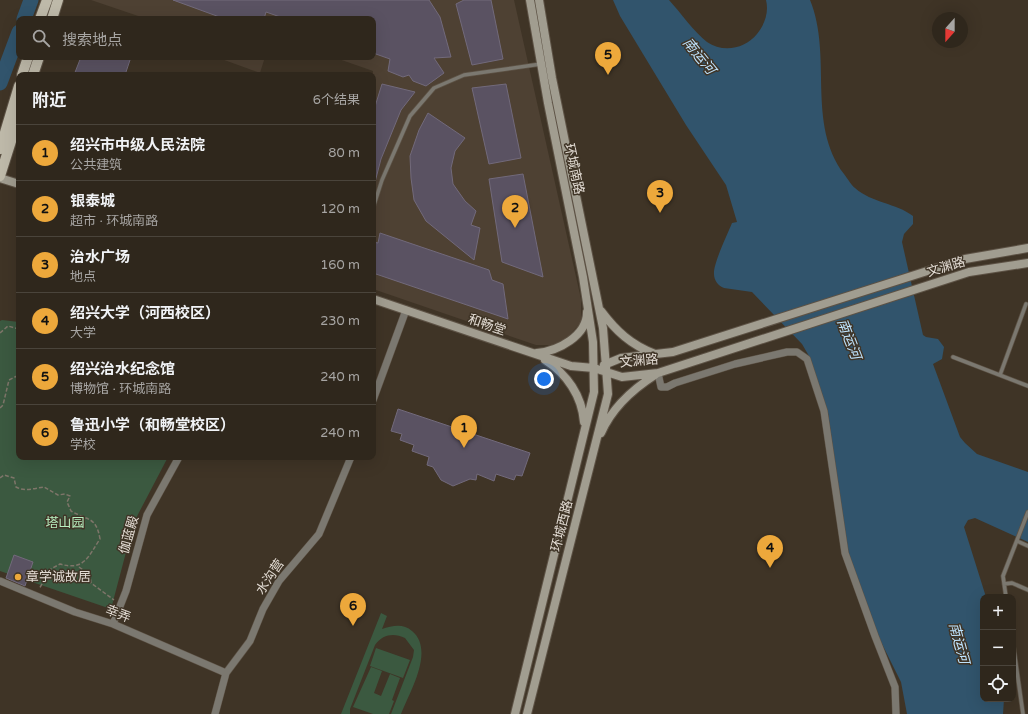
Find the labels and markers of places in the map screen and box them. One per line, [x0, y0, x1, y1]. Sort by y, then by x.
pin: 5 [595, 42, 621, 75]
pin: 3 [647, 180, 673, 213]
pin: 2 [502, 195, 528, 228]
pin: 1 [451, 415, 477, 448]
pin: 4 [757, 535, 783, 568]
place label: 章学诚故居 [26, 569, 91, 585]
marker: 章学诚故居 [13, 572, 23, 582]
pin: 6 [340, 593, 366, 626]

